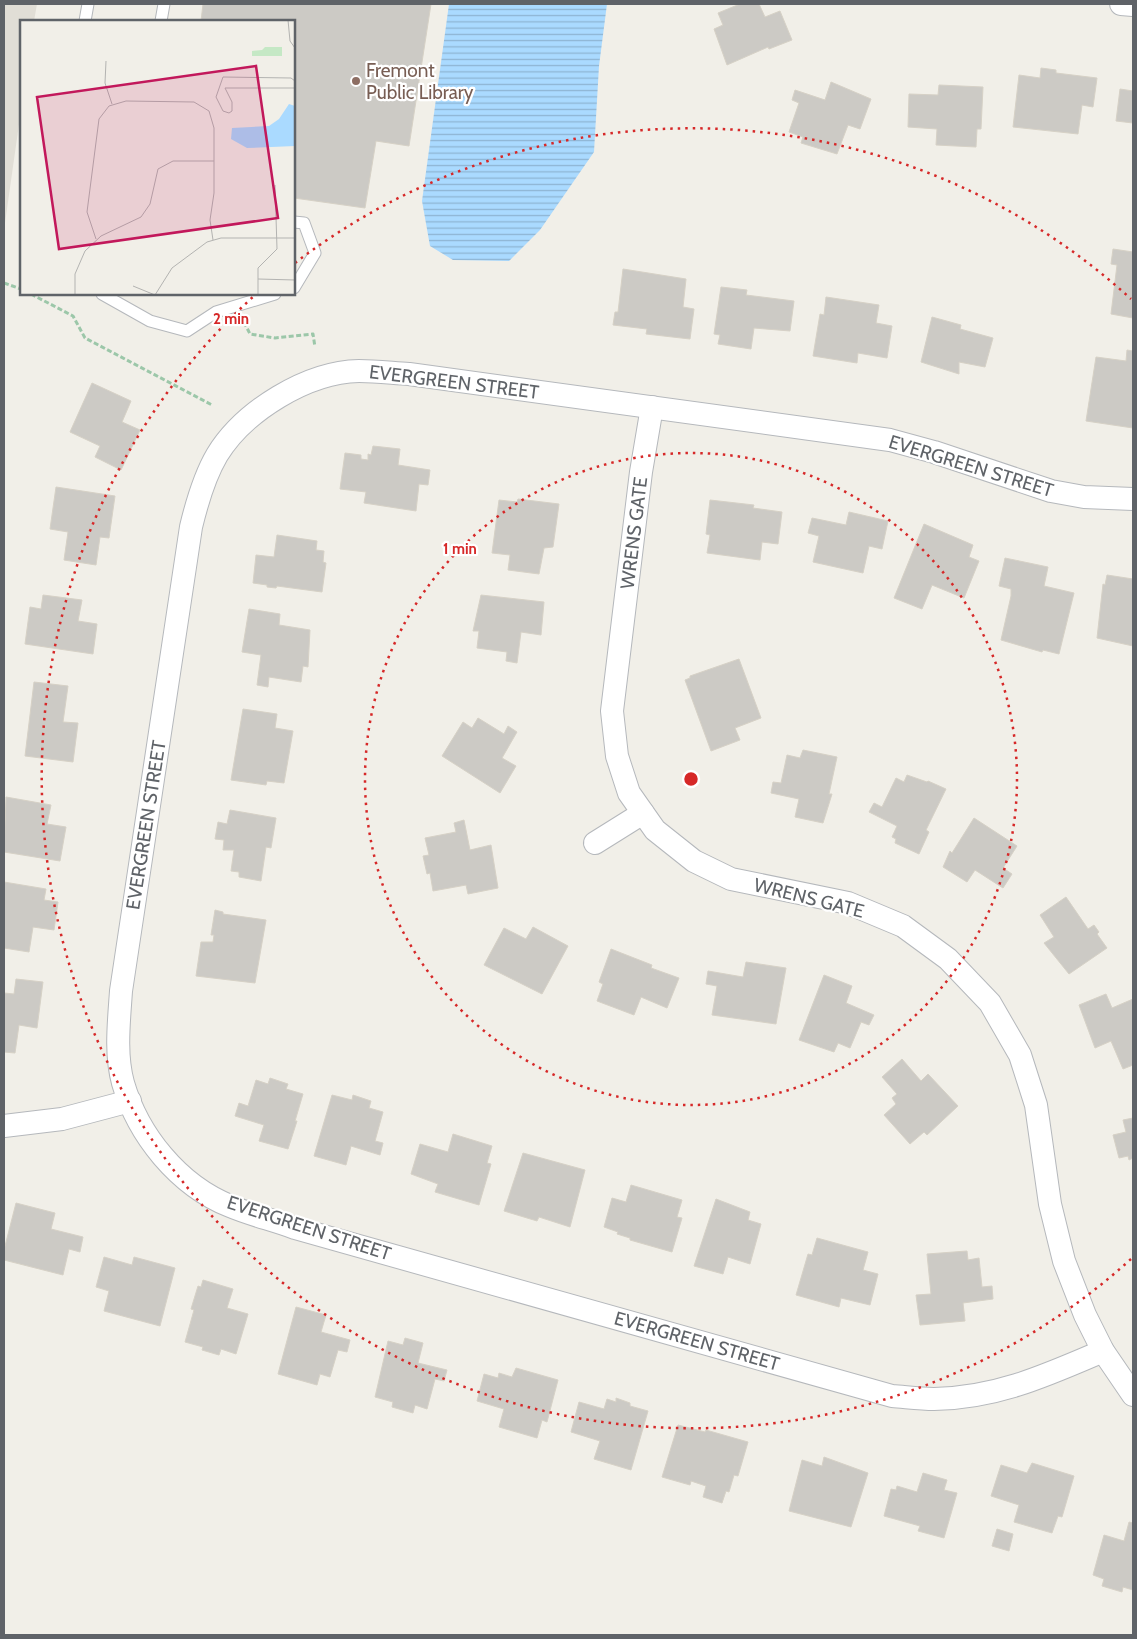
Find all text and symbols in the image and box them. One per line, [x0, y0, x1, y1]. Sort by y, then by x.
inset map [20, 20, 295, 295]
place label: Fremont Public Library [366, 59, 474, 104]
marker: Fremont Public Library [350, 75, 362, 87]
text: 2 min [213, 310, 249, 328]
street label: EVERGREEN STREET [368, 360, 540, 404]
street label: EVERGREEN STREET [886, 430, 1056, 502]
street label: WRENS GATE [616, 476, 652, 590]
text: 1 min [443, 540, 477, 558]
street label: EVERGREEN STREET [121, 739, 171, 911]
centre of rings [682, 770, 700, 788]
street label: WRENS GATE [751, 873, 867, 923]
street label: EVERGREEN STREET [224, 1191, 394, 1265]
street label: EVERGREEN STREET [612, 1306, 782, 1376]

